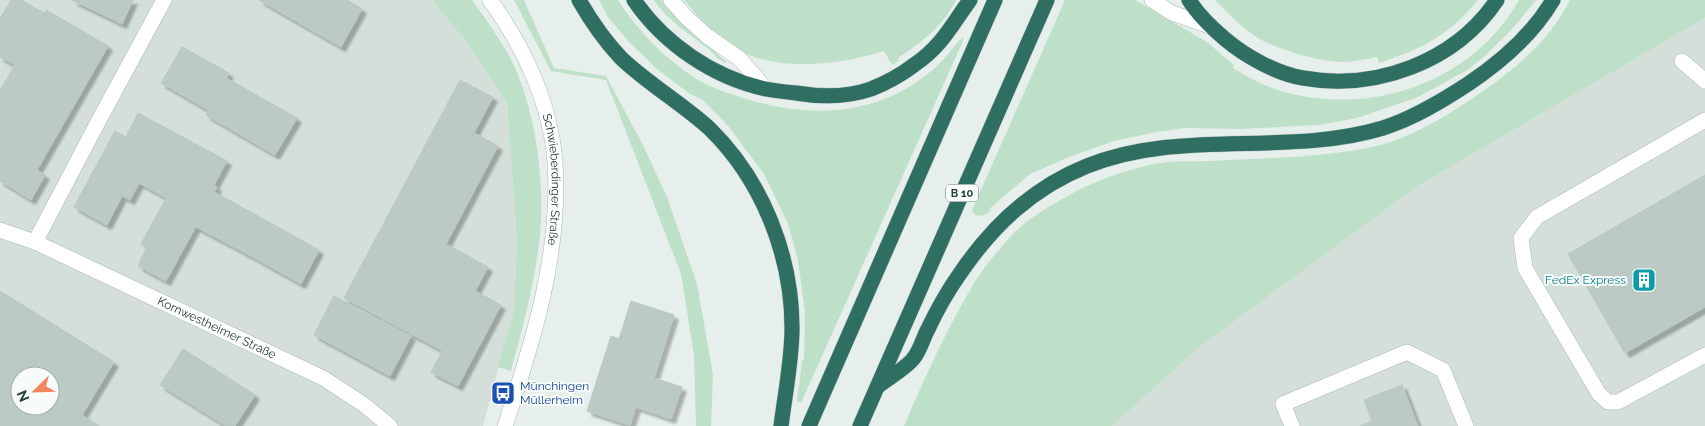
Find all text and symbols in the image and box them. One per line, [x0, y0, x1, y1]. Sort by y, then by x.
street label: Schwieberdinger Straße [540, 112, 563, 246]
road number: B 10 [946, 184, 978, 202]
building icon: FedEx Express [1631, 267, 1657, 293]
place label: FedEx Express [1545, 273, 1626, 287]
street label: Kornwestheimer Straße [155, 294, 278, 362]
north arrow [10, 366, 60, 416]
place label: Münchingen Müllerheim [520, 379, 589, 407]
bus stop icon: Münchingen Müllerheim [490, 380, 516, 406]
text: N [14, 388, 32, 404]

